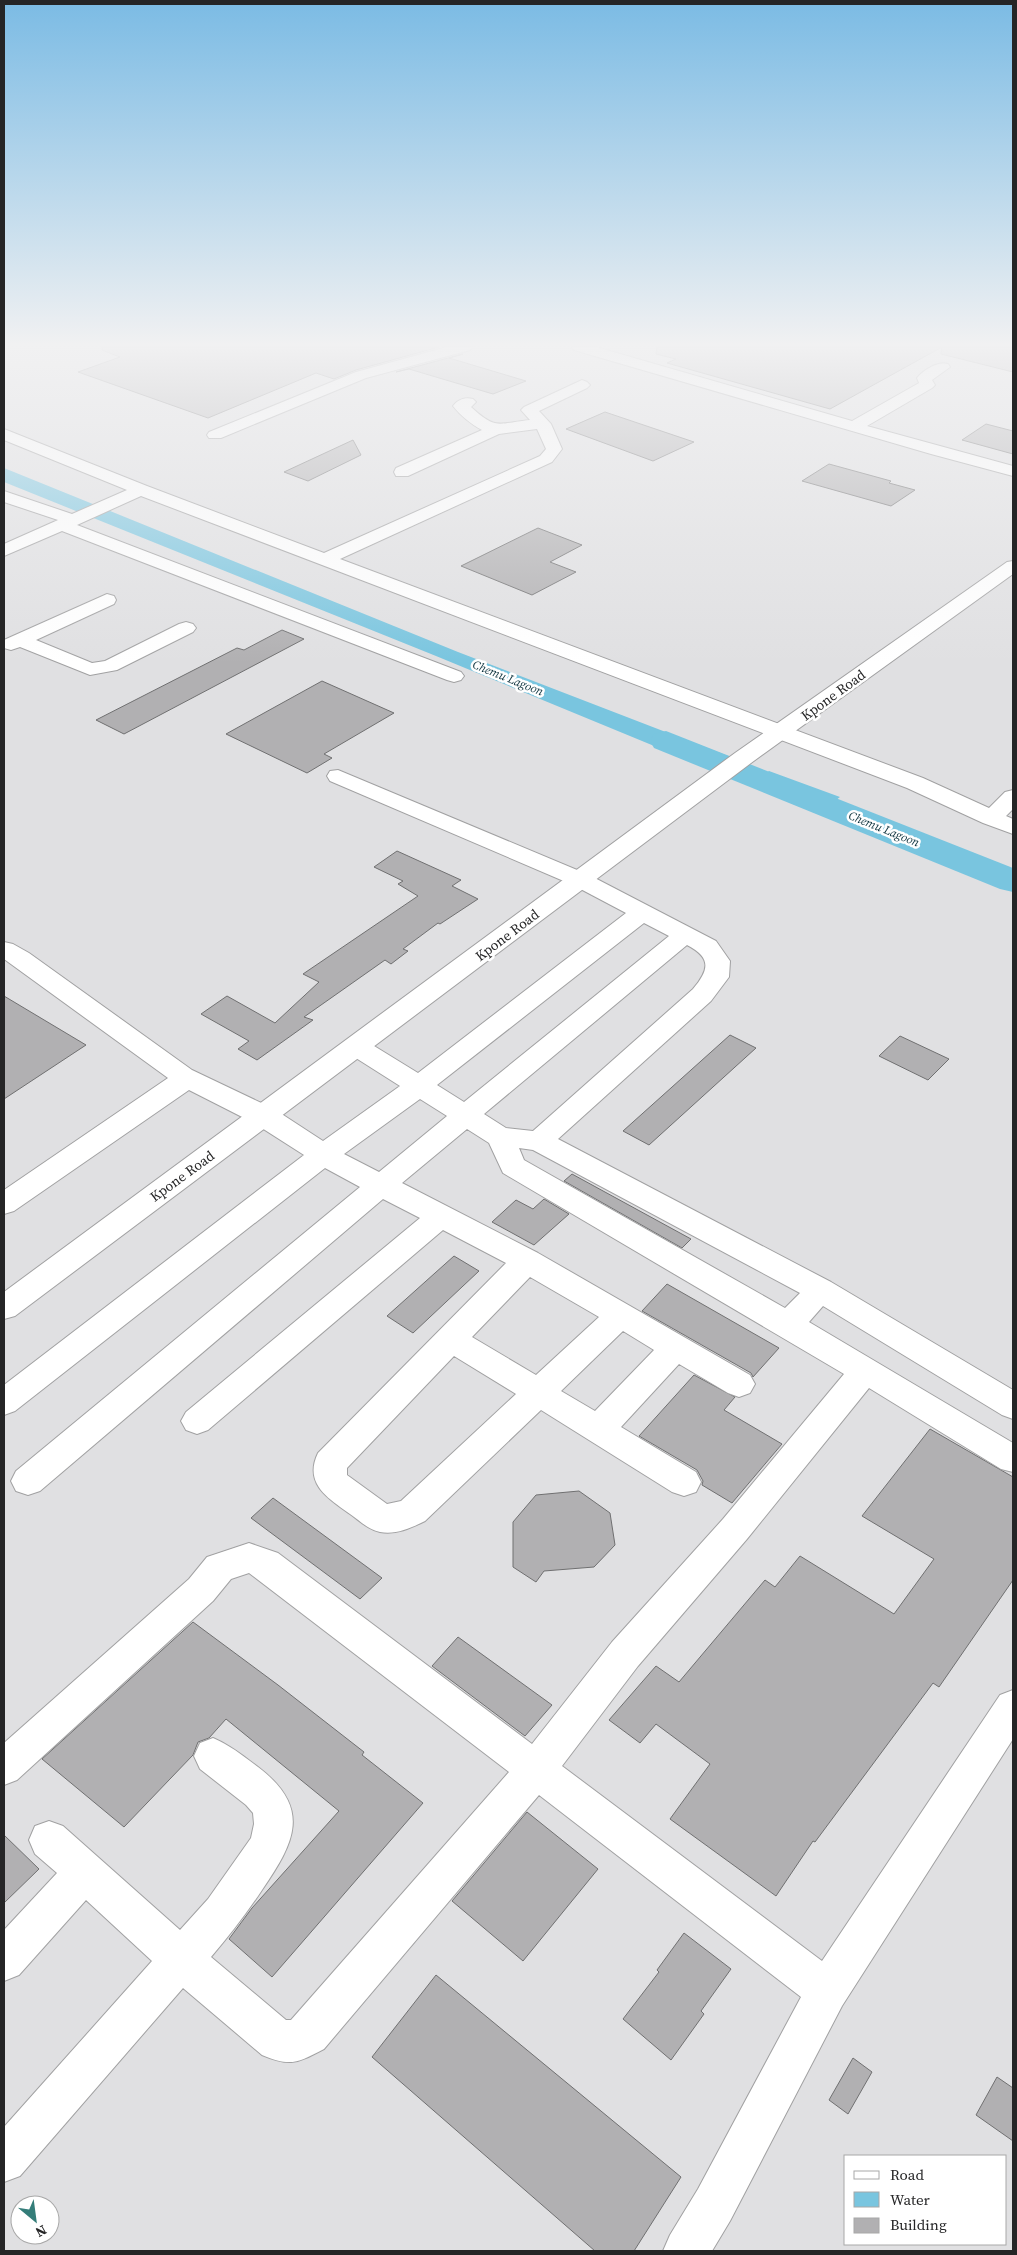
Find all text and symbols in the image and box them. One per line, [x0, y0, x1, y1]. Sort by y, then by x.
water label: Chemu Lagoon [470, 656, 546, 700]
street label: Kpone Road [797, 665, 869, 725]
water label: Chemu Lagoon [846, 807, 922, 851]
street label: Kpone Road [471, 904, 543, 966]
street label: Kpone Road [146, 1146, 218, 1206]
legend [844, 2155, 1007, 2245]
text: Road [890, 2164, 924, 2185]
text: Water [890, 2189, 931, 2210]
north arrow [10, 2195, 60, 2245]
text: Building [890, 2214, 947, 2235]
text: N [32, 2220, 51, 2243]

